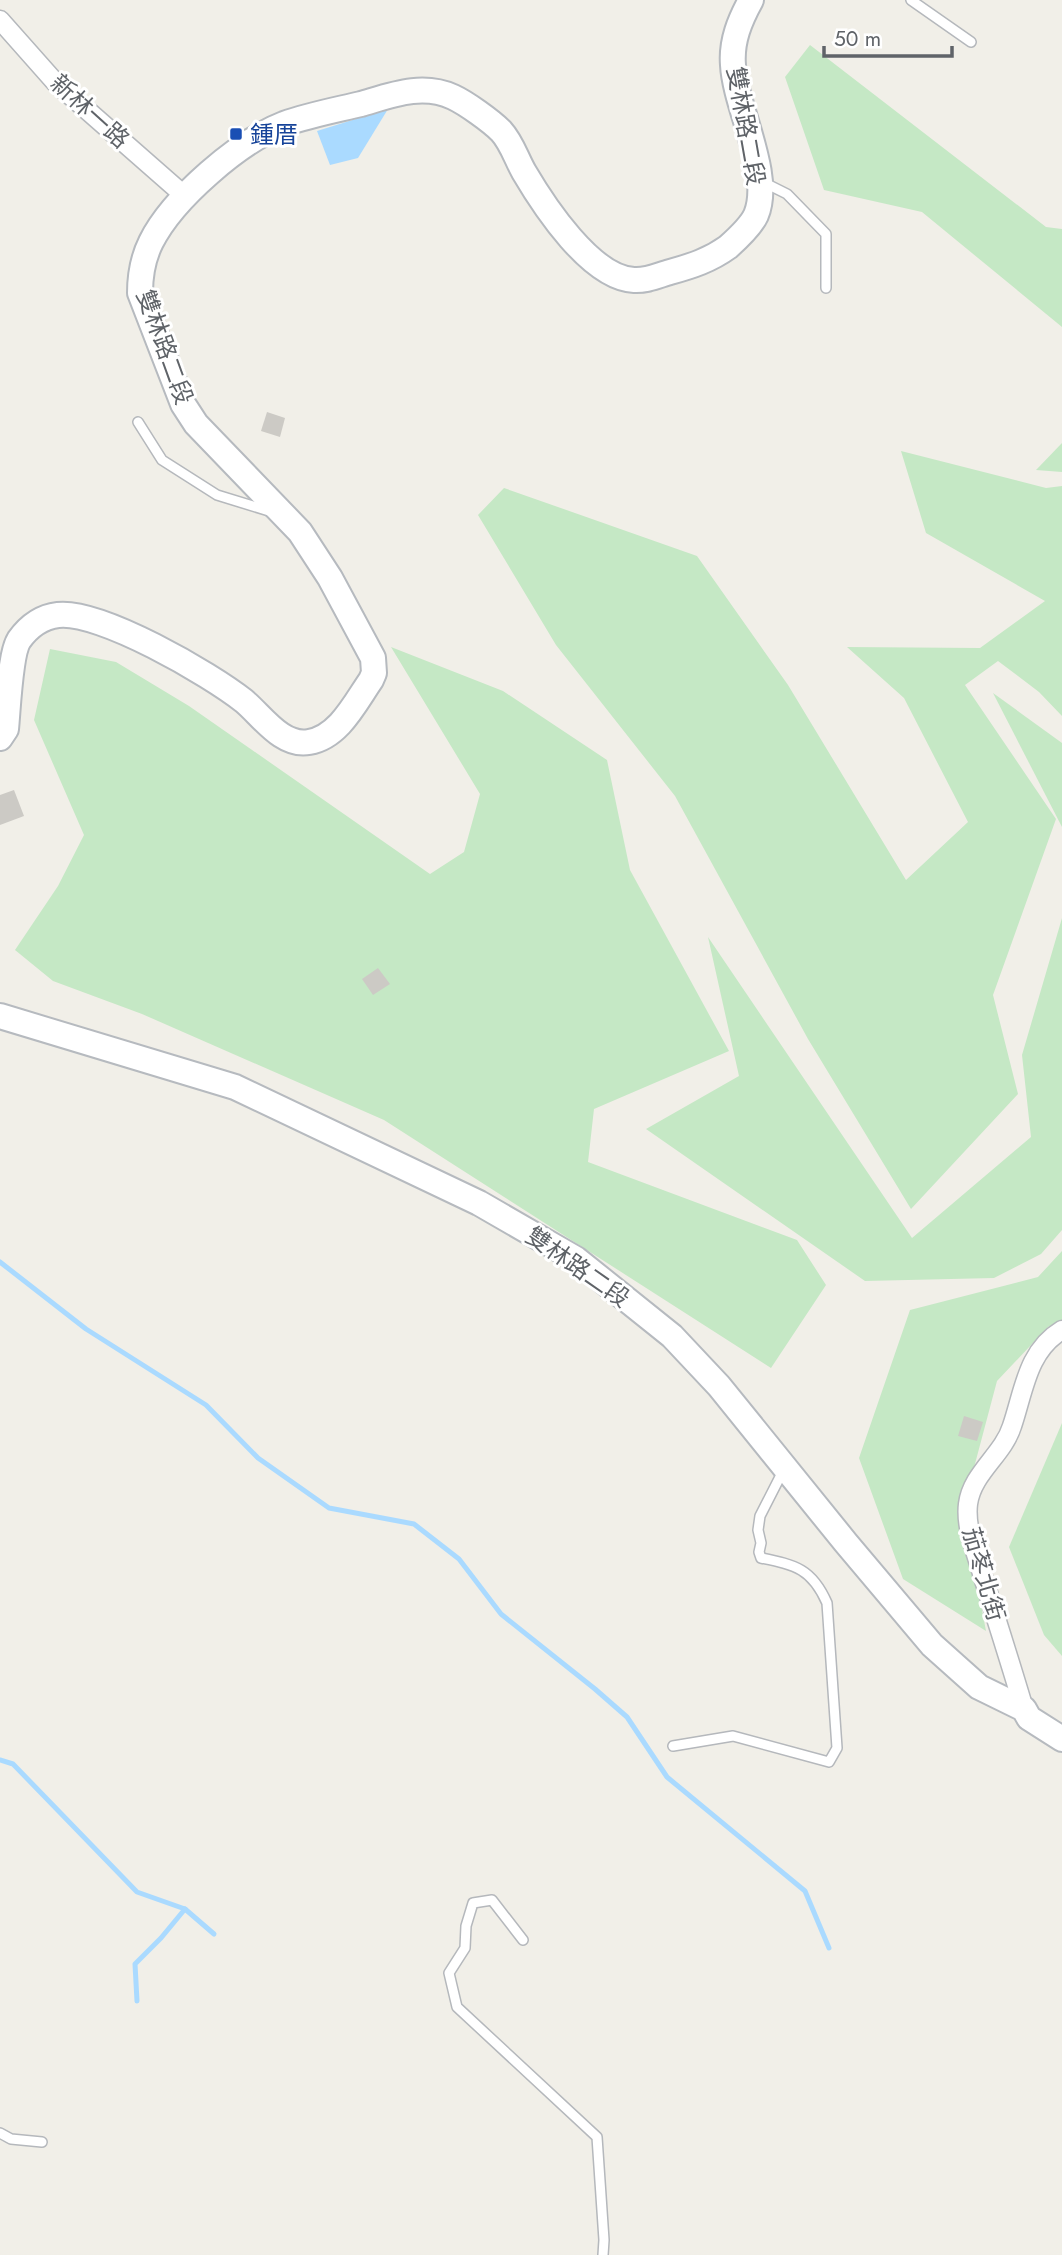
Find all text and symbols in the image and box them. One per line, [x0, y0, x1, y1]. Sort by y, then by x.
scale bar [824, 14, 952, 58]
text: 50 m [834, 24, 881, 54]
street label: 雙林路二段 [718, 64, 774, 188]
street label: 新林一路 [43, 66, 137, 156]
place label: 鍾厝 [250, 117, 298, 152]
marker: 鍾厝 [228, 126, 244, 142]
street label: 雙林路二段 [128, 285, 202, 409]
street label: 雙林路二段 [519, 1218, 637, 1316]
street label: 茄苳北街 [954, 1523, 1014, 1625]

